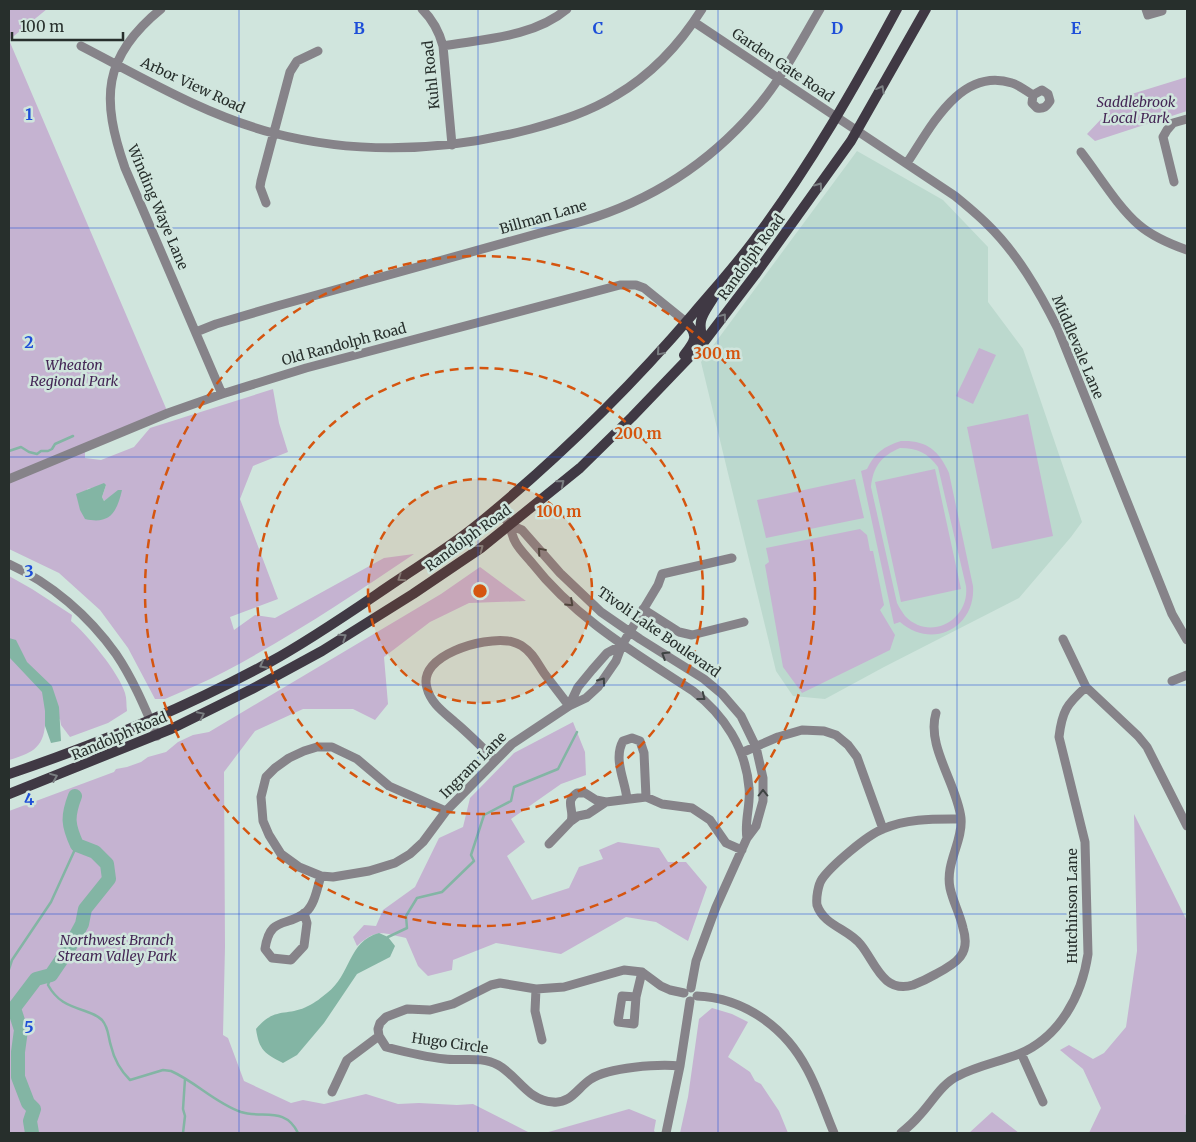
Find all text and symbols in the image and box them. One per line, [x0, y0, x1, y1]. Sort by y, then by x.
scale bar [12, 10, 124, 42]
text: 100 m [20, 17, 64, 36]
text: B [353, 18, 365, 38]
text: C [593, 18, 603, 38]
text: D [831, 18, 843, 38]
text: E [1071, 18, 1082, 38]
street label: Garden Gate Road [729, 24, 838, 106]
street label: Kuhl Road [418, 39, 444, 110]
street label: Arbor View Road [137, 53, 248, 117]
one-way arrow [875, 85, 885, 94]
park label: Saddlebrook Local Park [1097, 93, 1176, 127]
text: 1 [25, 104, 33, 124]
street label: Winding Waye Lane [123, 141, 192, 272]
one-way arrow [813, 182, 822, 192]
street label: Billman Lane [497, 196, 589, 238]
street label: Randolph Road [714, 210, 789, 304]
street label: Middlevale Lane [1048, 293, 1108, 401]
one-way arrow [718, 314, 726, 323]
street label: Old Randolph Road [280, 319, 409, 369]
text: 2 [24, 332, 34, 352]
text: 300 m [693, 344, 741, 363]
one-way arrow [657, 346, 666, 355]
park label: Wheaton Regional Park [30, 356, 119, 390]
text: 200 m [614, 424, 662, 443]
one-way arrow [555, 481, 564, 489]
street label: Randolph Road [421, 500, 515, 575]
text: 100 m [537, 502, 581, 521]
one-way arrow [474, 546, 483, 554]
one-way arrow [538, 547, 547, 556]
text: 3 [24, 561, 34, 581]
one-way arrow [397, 572, 406, 581]
centre of rings [471, 582, 489, 600]
street label: Tivoli Lake Boulevard [594, 583, 724, 682]
one-way arrow [564, 597, 573, 606]
one-way arrow [338, 633, 347, 643]
one-way arrow [661, 651, 670, 661]
one-way arrow [260, 659, 269, 669]
one-way arrow [596, 677, 605, 687]
one-way arrow [696, 692, 705, 700]
street label: Randolph Road [68, 708, 170, 764]
one-way arrow [196, 711, 205, 721]
street label: Ingram Lane [436, 728, 510, 802]
one-way arrow [49, 773, 58, 783]
text: 4 [24, 789, 34, 809]
one-way arrow [758, 789, 768, 796]
street label: Hutchinson Lane [1063, 848, 1081, 964]
park label: Northwest Branch Stream Valley Park [57, 931, 177, 965]
text: 5 [24, 1017, 34, 1037]
street label: Hugo Circle [410, 1029, 490, 1057]

